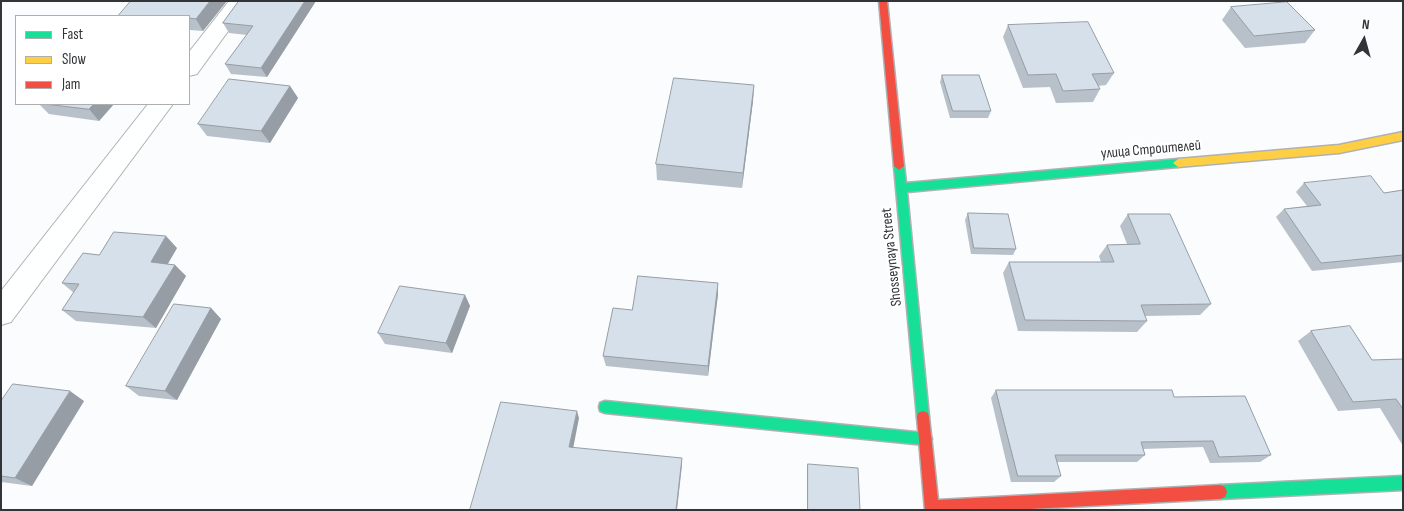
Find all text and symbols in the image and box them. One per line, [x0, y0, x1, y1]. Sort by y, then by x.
legend [15, 15, 190, 105]
north arrow [1339, 15, 1389, 65]
text: N [1361, 16, 1371, 34]
text: Fast [62, 25, 83, 44]
text: Slow [62, 50, 86, 69]
text: Jam [62, 75, 80, 94]
street label: улица Строителей [1100, 137, 1202, 163]
street label: Shosseynaya Street [878, 207, 906, 307]

